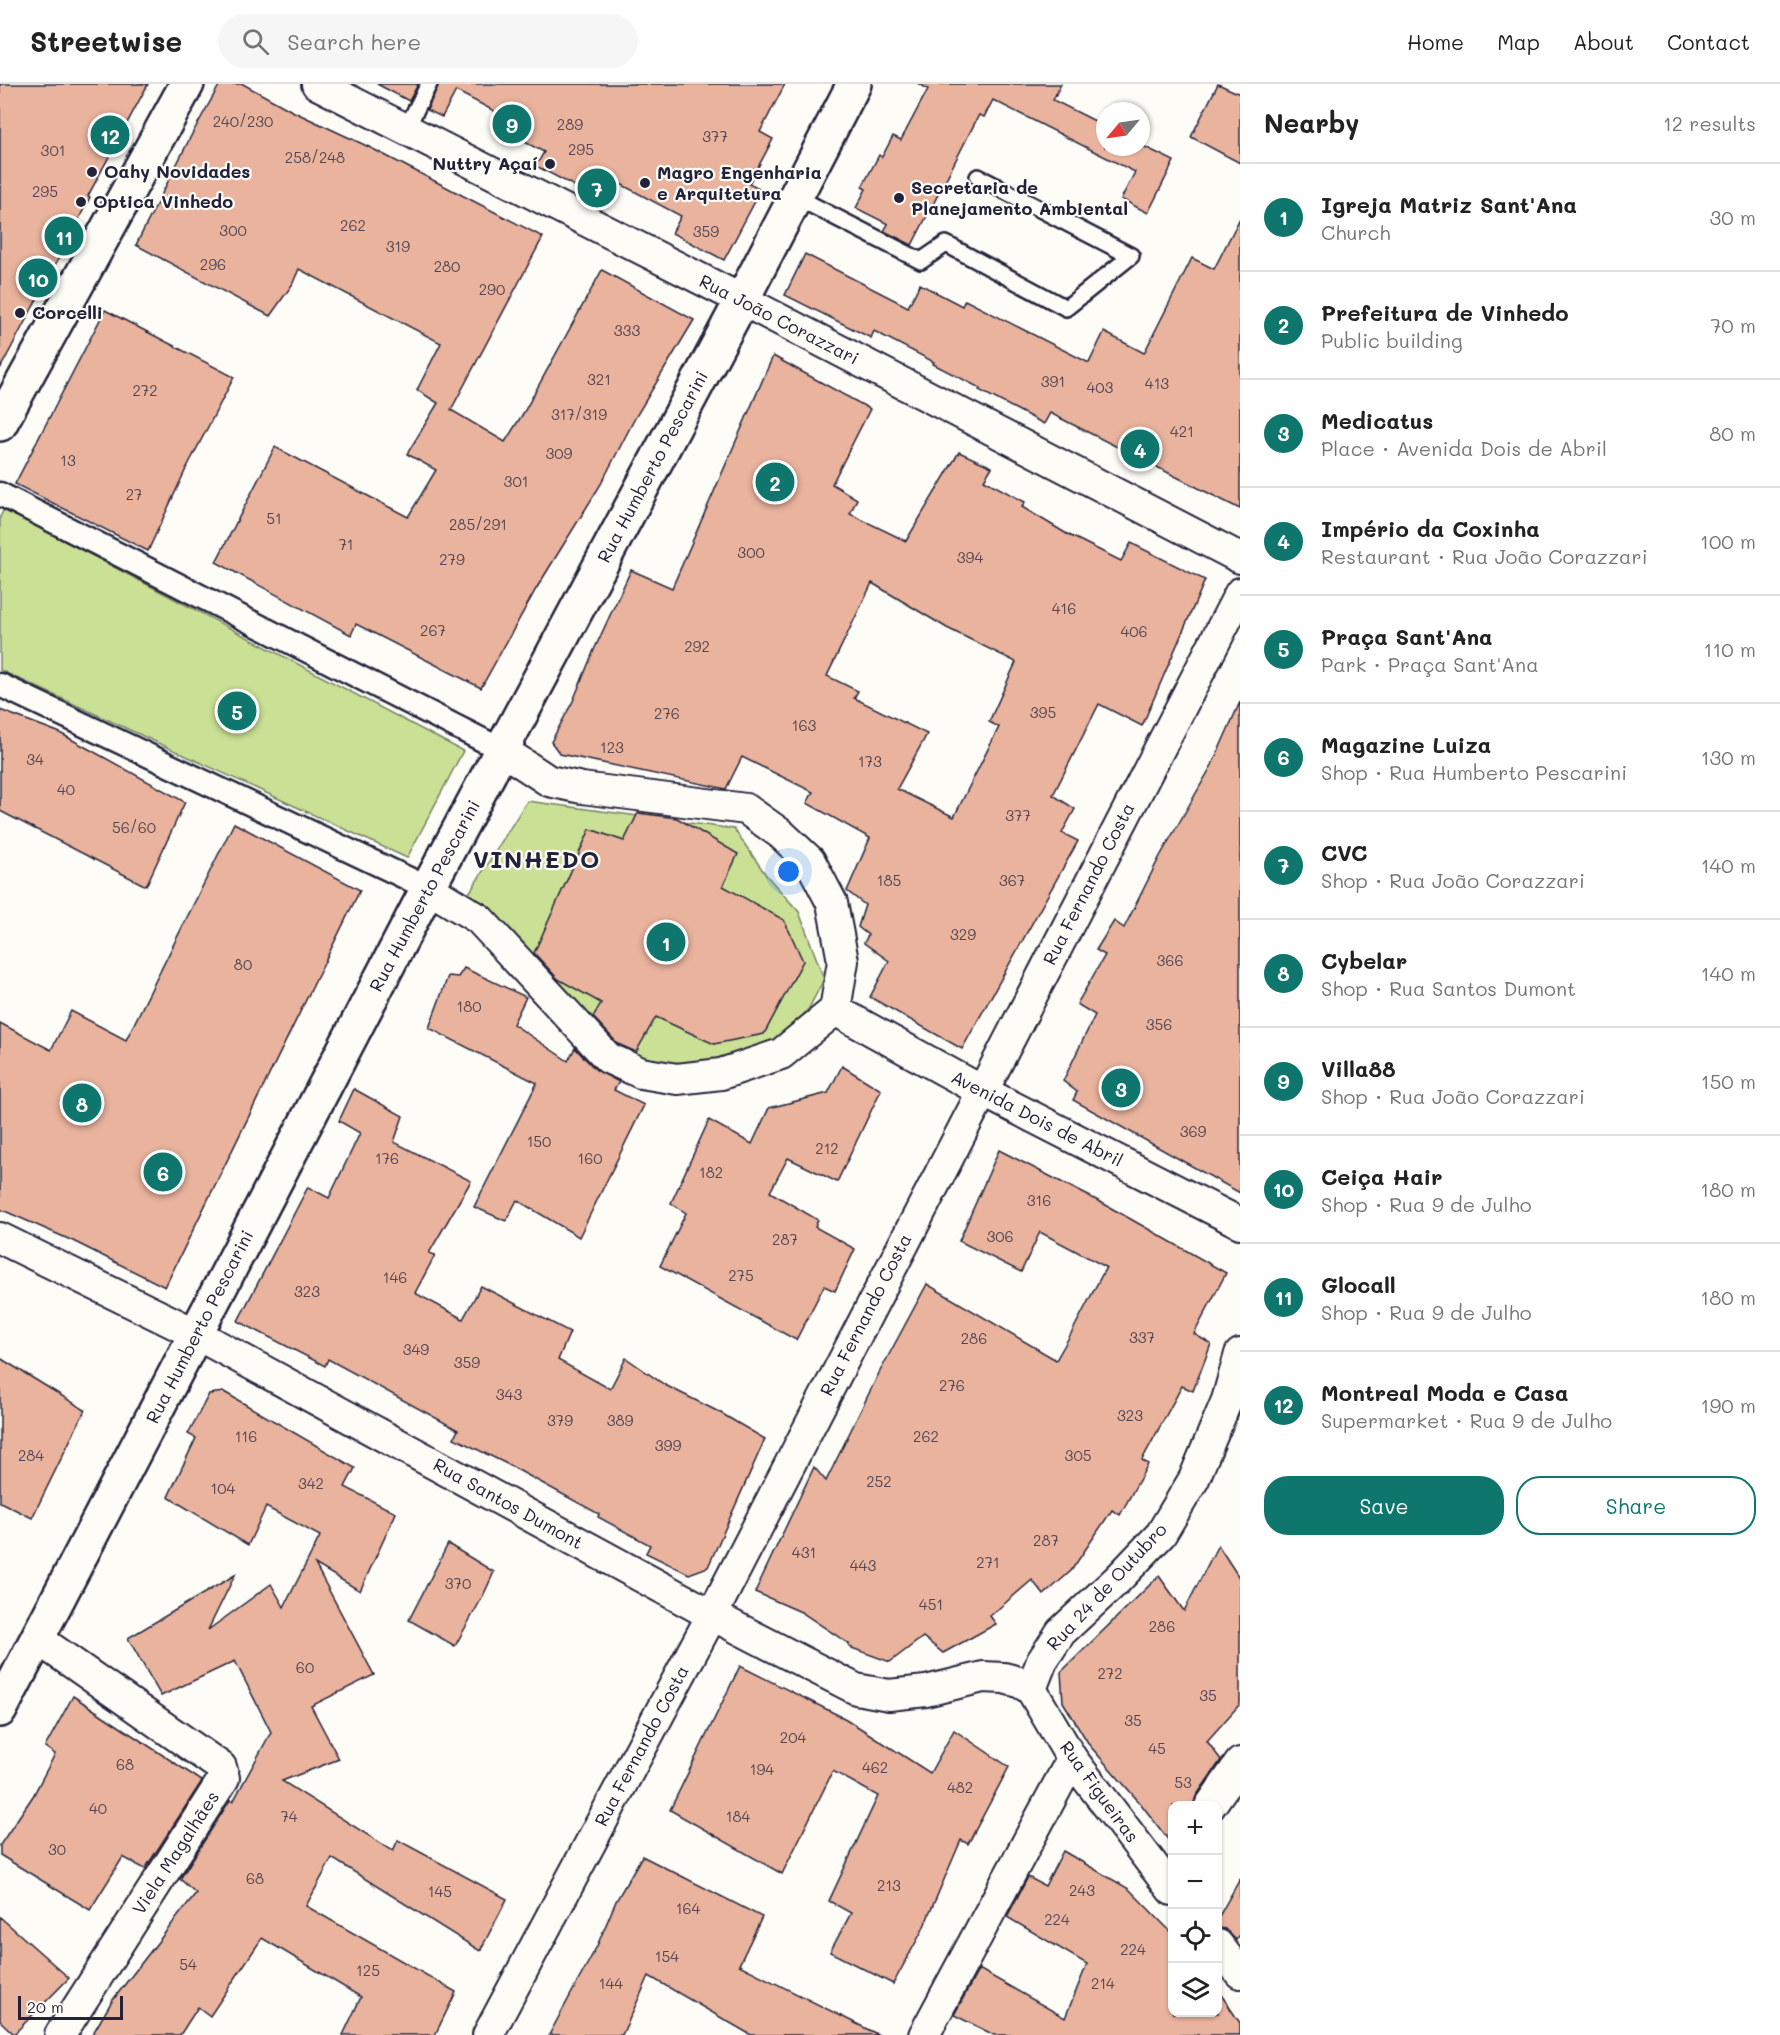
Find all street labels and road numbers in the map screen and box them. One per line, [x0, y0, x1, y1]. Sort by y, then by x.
street label: Rua João Corazzari [696, 268, 863, 370]
street label: Rua Humberto Pescarini [591, 366, 713, 567]
street label: Rua Humberto Pescarini [363, 795, 485, 996]
street label: Rua Fernando Costa [1037, 798, 1139, 969]
street label: Avenida Dois de Abril [948, 1064, 1127, 1172]
street label: Rua Humberto Pescarini [140, 1226, 258, 1427]
street label: Rua Fernando Costa [814, 1229, 916, 1400]
street label: Rua Santos Dumont [429, 1452, 588, 1554]
street label: Rua 24 de Outubro [1041, 1517, 1172, 1655]
street label: Rua Fernando Costa [589, 1661, 694, 1830]
street label: Rua Figueiras [1055, 1736, 1145, 1847]
street label: Viela Magalhães [126, 1786, 224, 1919]

